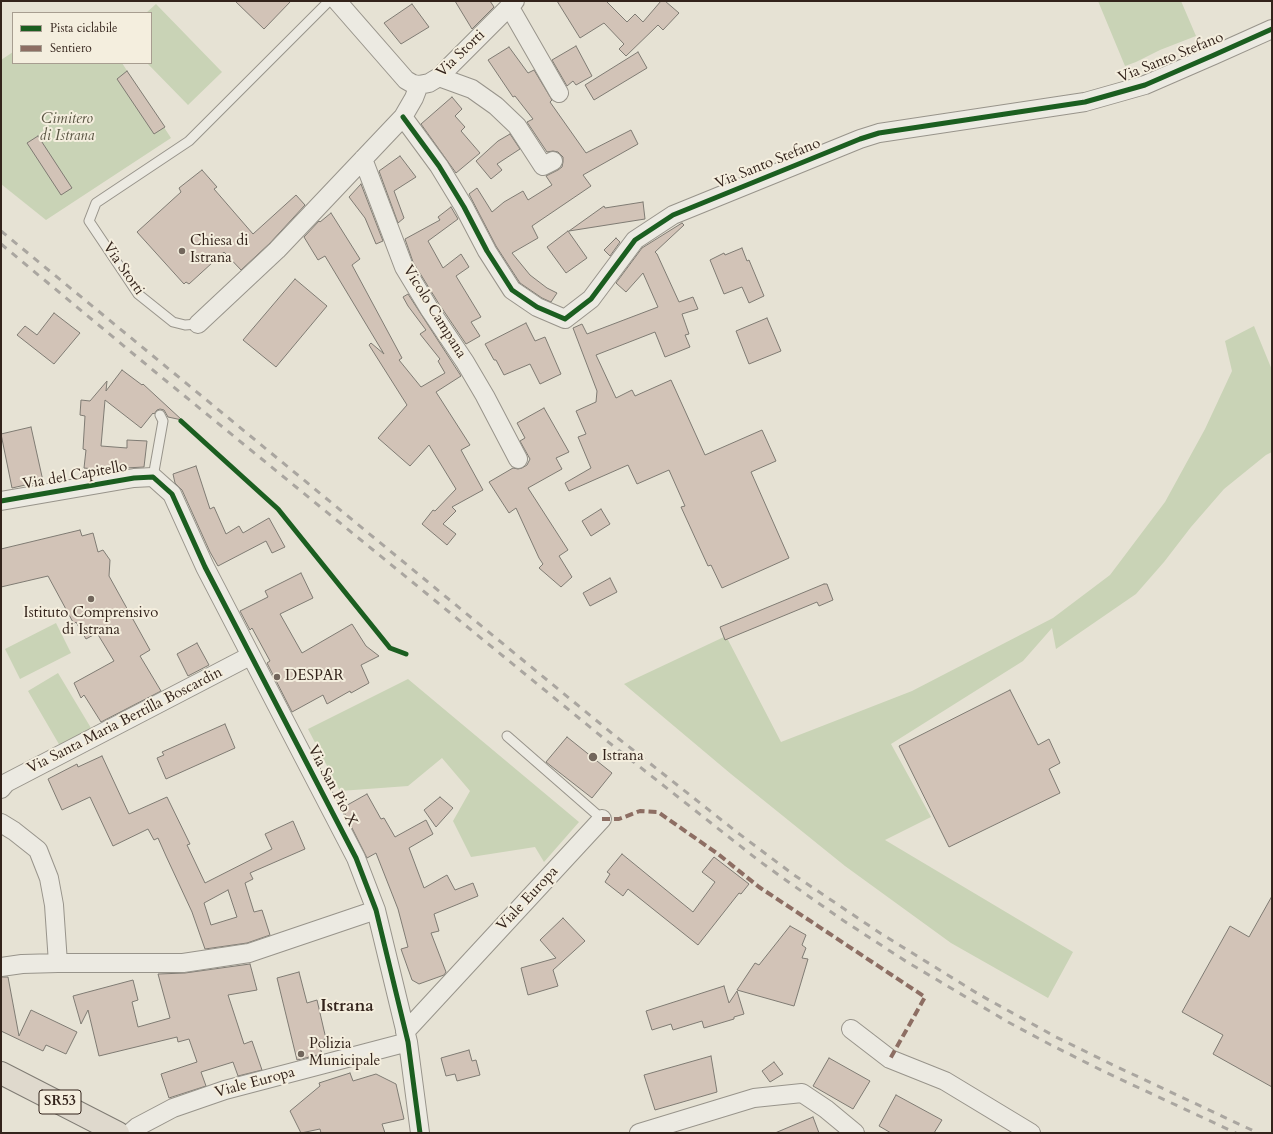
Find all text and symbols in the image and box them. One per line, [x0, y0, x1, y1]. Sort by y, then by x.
legend [12, 12, 152, 64]
text: Pista ciclabile [50, 20, 118, 36]
street label: Via Storti [433, 26, 489, 82]
street label: Via Santo Stefano [1116, 29, 1226, 87]
text: Sentiero [50, 40, 92, 56]
park label: Cimitero di Istrana [40, 111, 94, 146]
street label: Via Santo Stefano [713, 135, 823, 193]
place label: Chiesa di Istrana [190, 233, 248, 268]
street label: Via Storti [98, 239, 148, 299]
marker: Chiesa di Istrana [177, 246, 187, 256]
street label: Vicolo Campana [398, 262, 470, 362]
street label: Via del Capitello [21, 458, 129, 494]
marker: Istituto Comprensivo di Istrana [86, 594, 96, 604]
place label: Istituto Comprensivo di Istrana [24, 605, 158, 640]
street label: Via Santa Maria Bertilla Boscardin [24, 664, 226, 778]
place label: DESPAR [285, 668, 344, 686]
marker: DESPAR [272, 672, 282, 682]
street label: Via San Pio X [303, 742, 361, 830]
place label: Istrana [602, 748, 644, 766]
marker: Istrana [587, 751, 599, 763]
street label: Viale Europa [493, 863, 563, 935]
district label: Istrana [320, 997, 374, 1017]
place label: Polizia Municipale [309, 1036, 380, 1071]
marker: Polizia Municipale [296, 1049, 306, 1059]
street label: Viale Europa [213, 1064, 297, 1102]
road number: SR53 [39, 1090, 81, 1114]

